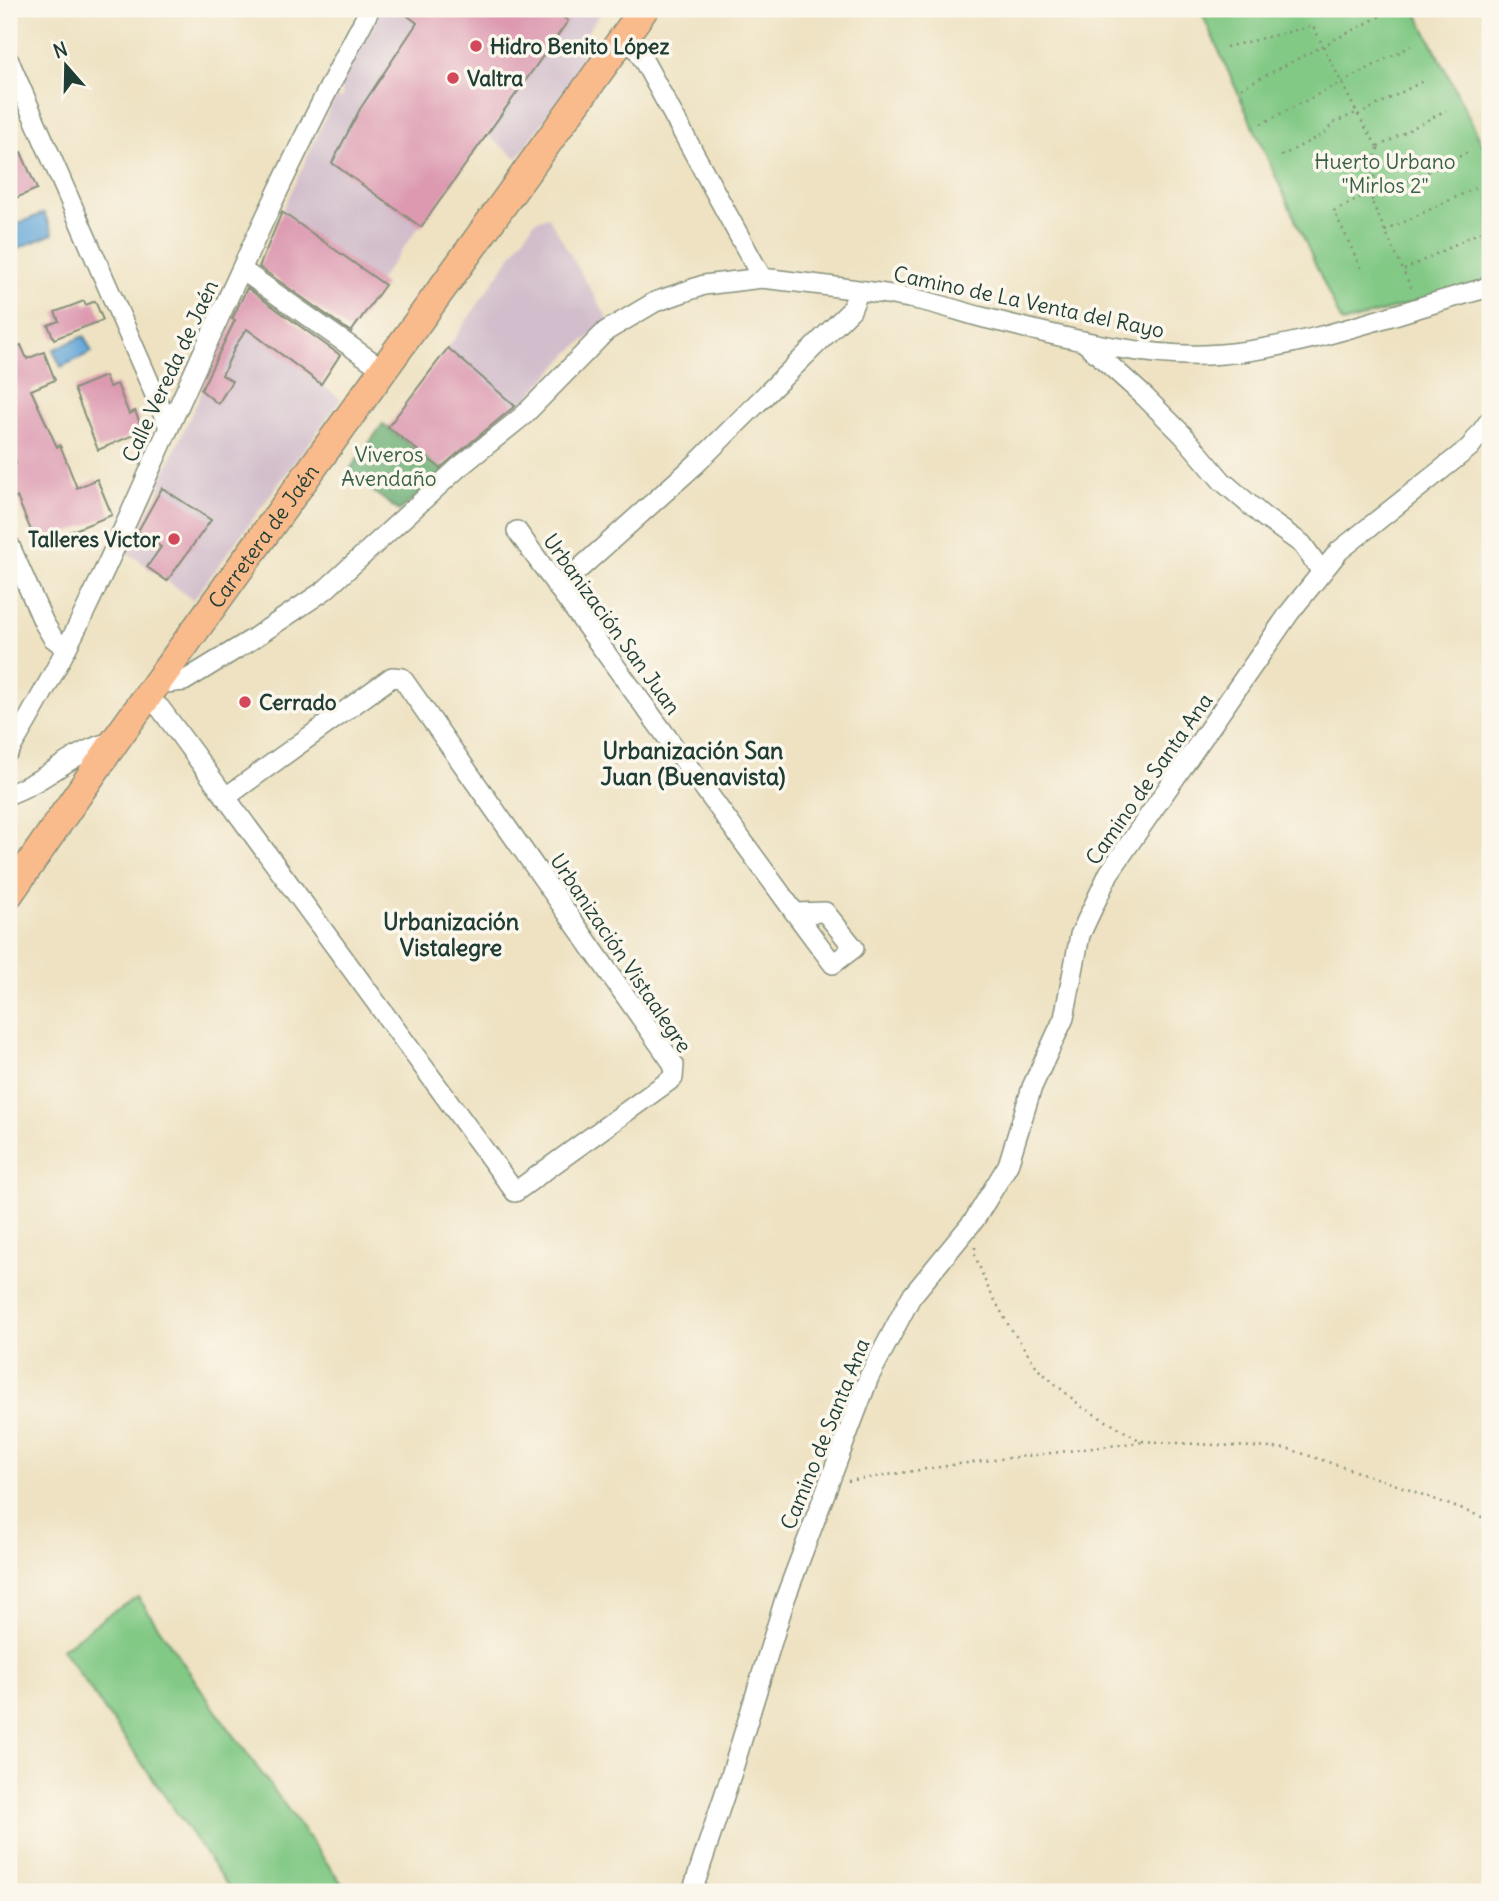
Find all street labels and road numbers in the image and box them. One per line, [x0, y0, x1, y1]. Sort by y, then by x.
street label: Camino de La Venta del Rayo [891, 260, 1167, 344]
street label: Calle Vereda de Jaén [116, 276, 224, 466]
street label: Carretera de Jaén [202, 459, 324, 614]
street label: Urbanización San Juan [537, 528, 687, 720]
street label: Camino de Santa Ana [1080, 688, 1218, 870]
street label: Urbanización Vistaalegre [544, 848, 698, 1058]
street label: Camino de Santa Ana [774, 1335, 876, 1533]

